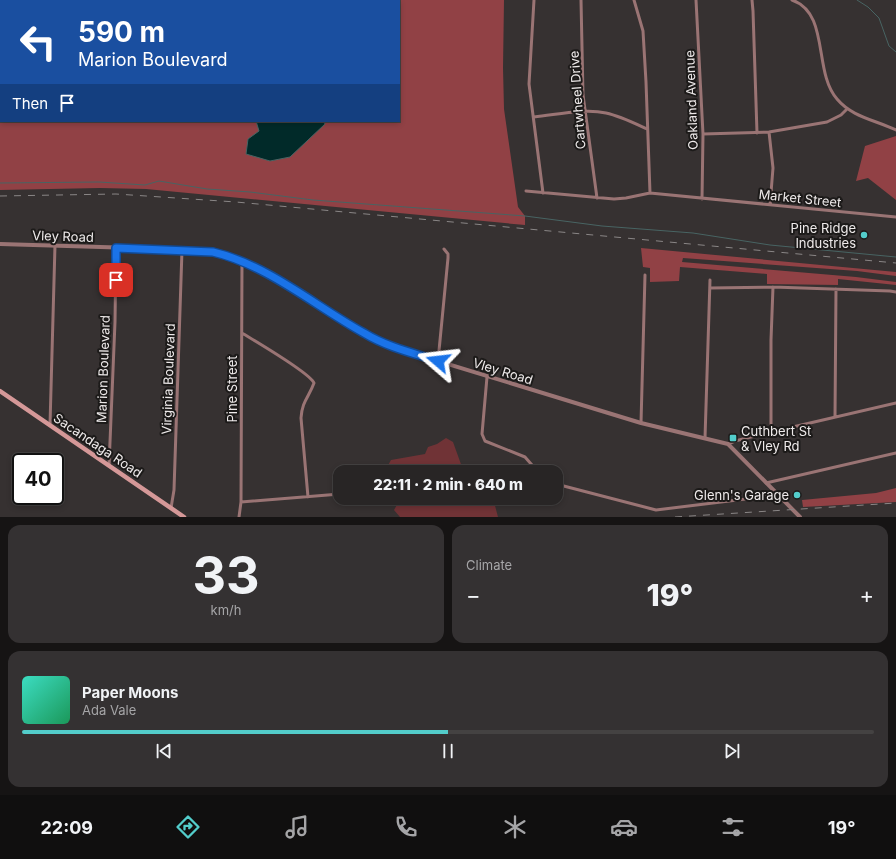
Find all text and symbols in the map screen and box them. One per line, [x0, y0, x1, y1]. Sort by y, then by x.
text: 590 m [78, 15, 165, 49]
icon: left [12, 16, 64, 68]
text: Marion Boulevard [78, 49, 228, 70]
street label: Cartwheel Drive [566, 50, 588, 150]
street label: Oakland Avenue [681, 50, 701, 150]
icon: arrive [56, 92, 78, 114]
text: Then [12, 94, 48, 113]
street label: Market Street [758, 186, 842, 210]
place label: Pine Ridge Industries [791, 220, 856, 251]
street label: Vley Road [32, 227, 94, 245]
marker: Pine Ridge Industries [859, 230, 869, 240]
pin [99, 263, 133, 297]
icon: arrive [105, 269, 127, 291]
street label: Marion Boulevard [93, 315, 113, 423]
street label: Virginia Boulevard [158, 323, 178, 435]
position arrow [417, 340, 459, 382]
street label: Vley Road [471, 354, 535, 388]
street label: Pine Street [224, 355, 240, 423]
street label: Sacandaga Road [51, 409, 145, 481]
place label: Cuthbert St & Vley Rd [741, 423, 811, 454]
marker: Cuthbert St & Vley Rd [728, 433, 738, 443]
speed limit sign: 40 [12, 453, 64, 505]
text: 22:11 · 2 min · 640 m [373, 475, 523, 494]
place label: Glenn's Garage [694, 487, 789, 503]
marker: Glenn's Garage [792, 490, 802, 500]
text: 33 [192, 544, 260, 607]
text: Climate [466, 557, 512, 573]
text: 19° [647, 577, 693, 613]
text: − [466, 582, 481, 608]
text: + [859, 582, 874, 608]
text: km/h [211, 602, 241, 618]
text: Paper Moons [82, 683, 178, 702]
text: Ada Vale [82, 702, 136, 718]
icon: previous [153, 740, 175, 762]
icon: pause [437, 740, 459, 762]
icon: next [721, 740, 743, 762]
icon: directions [174, 813, 202, 841]
icon: music [283, 813, 311, 841]
icon: phone [392, 813, 420, 841]
icon: climate [501, 813, 529, 841]
icon: car [610, 813, 638, 841]
icon: filters [719, 813, 747, 841]
text: 22:09 [40, 817, 93, 838]
text: 19° [828, 817, 856, 838]

